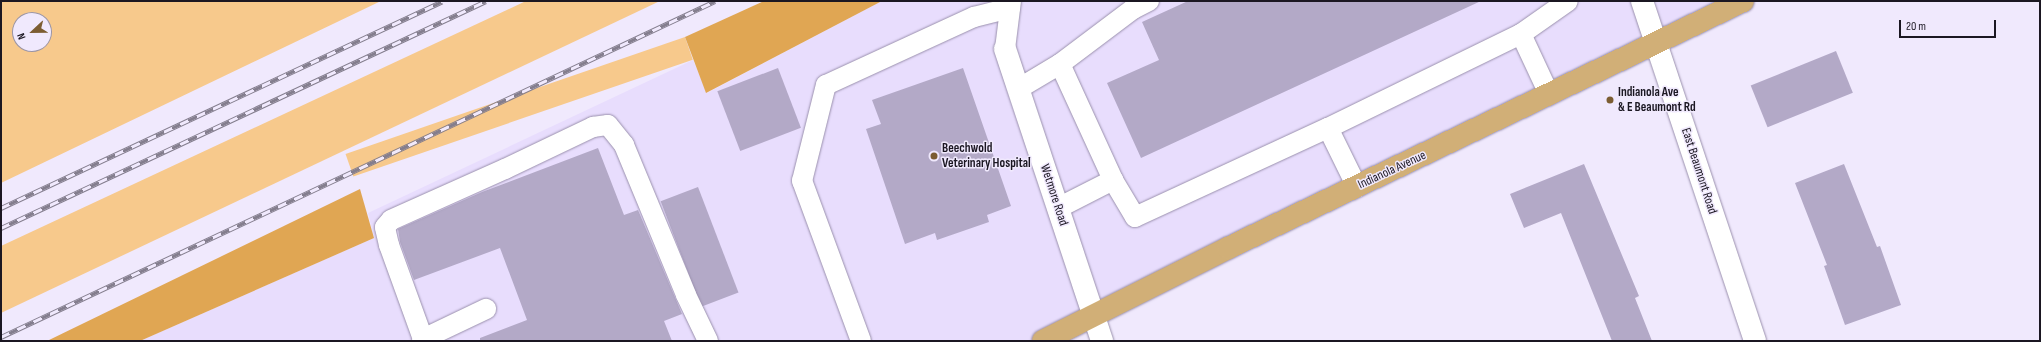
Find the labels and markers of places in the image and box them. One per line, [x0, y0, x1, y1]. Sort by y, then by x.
place label: Indianola Ave & E Beaumont Rd [1618, 85, 1696, 116]
marker: Indianola Ave & E Beaumont Rd [1605, 95, 1615, 105]
place label: Beechwold Veterinary Hospital [942, 141, 1031, 172]
marker: Beechwold Veterinary Hospital [929, 151, 939, 161]

